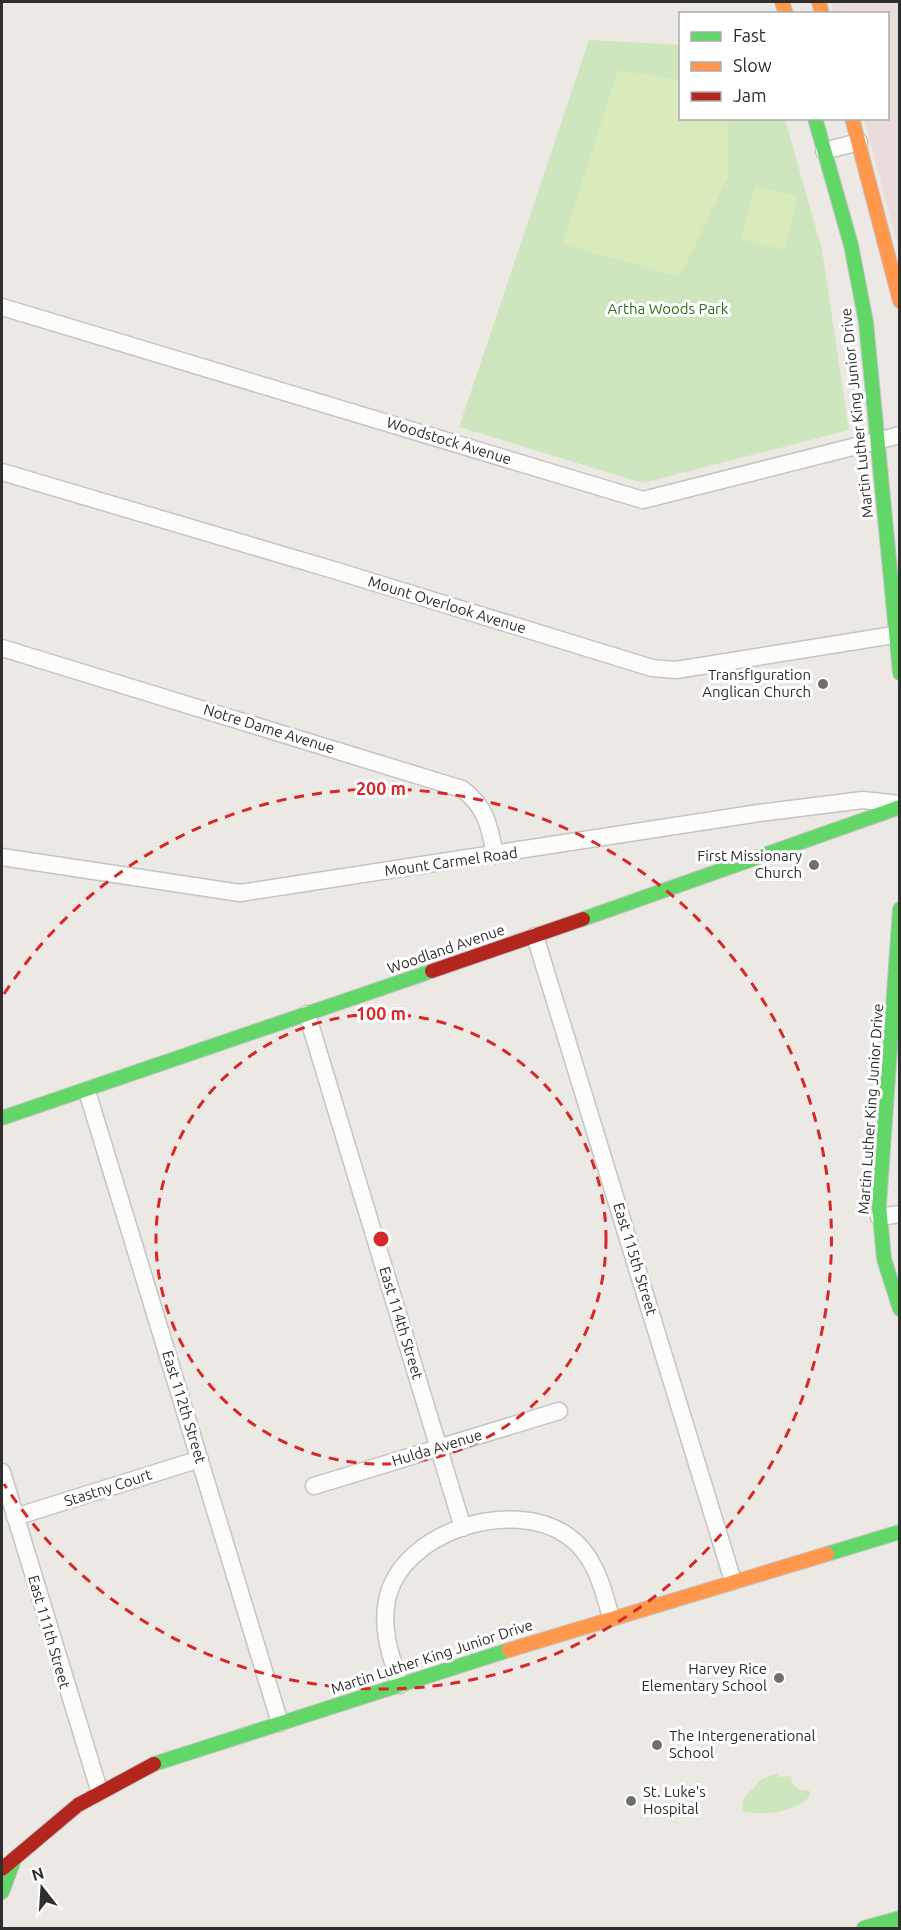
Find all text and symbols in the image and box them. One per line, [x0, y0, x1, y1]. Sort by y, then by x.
legend [679, 12, 889, 120]
text: Fast [733, 25, 766, 45]
text: Slow [733, 55, 772, 75]
text: Jam [733, 85, 767, 105]
park label: Artha Woods Park [608, 300, 729, 317]
street label: Martin Luther King Junior Drive [837, 307, 876, 519]
street label: Woodstock Avenue [385, 413, 514, 468]
street label: Mount Overlook Avenue [366, 572, 528, 637]
place label: Transfiguration Anglican Church [702, 666, 811, 700]
marker: Transfiguration Anglican Church [816, 677, 830, 691]
street label: Notre Dame Avenue [202, 700, 337, 757]
text: 200 m [356, 778, 406, 798]
street label: Mount Carmel Road [383, 844, 518, 879]
place label: First Missionary Church [697, 847, 802, 881]
marker: First Missionary Church [807, 858, 821, 872]
street label: Woodland Avenue [385, 920, 507, 977]
text: 100 m [356, 1003, 406, 1023]
street label: Martin Luther King Junior Drive [855, 1003, 886, 1215]
street label: East 115th Street [610, 1200, 661, 1317]
centre of rings [371, 1229, 391, 1249]
street label: East 114th Street [376, 1264, 427, 1381]
street label: East 112th Street [159, 1348, 210, 1465]
street label: Hulda Avenue [390, 1426, 484, 1469]
street label: Stastny Court [62, 1465, 154, 1510]
street label: East 111th Street [25, 1573, 74, 1691]
street label: Martin Luther King Junior Drive [329, 1616, 535, 1697]
place label: Harvey Rice Elementary School [641, 1660, 767, 1694]
marker: Harvey Rice Elementary School [772, 1671, 786, 1685]
place label: The Intergenerational School [669, 1727, 816, 1761]
marker: The Intergenerational School [650, 1738, 664, 1752]
place label: St. Luke's Hospital [643, 1783, 706, 1817]
marker: St. Luke's Hospital [624, 1794, 638, 1808]
north arrow [12, 1858, 72, 1918]
text: N [29, 1863, 46, 1884]

